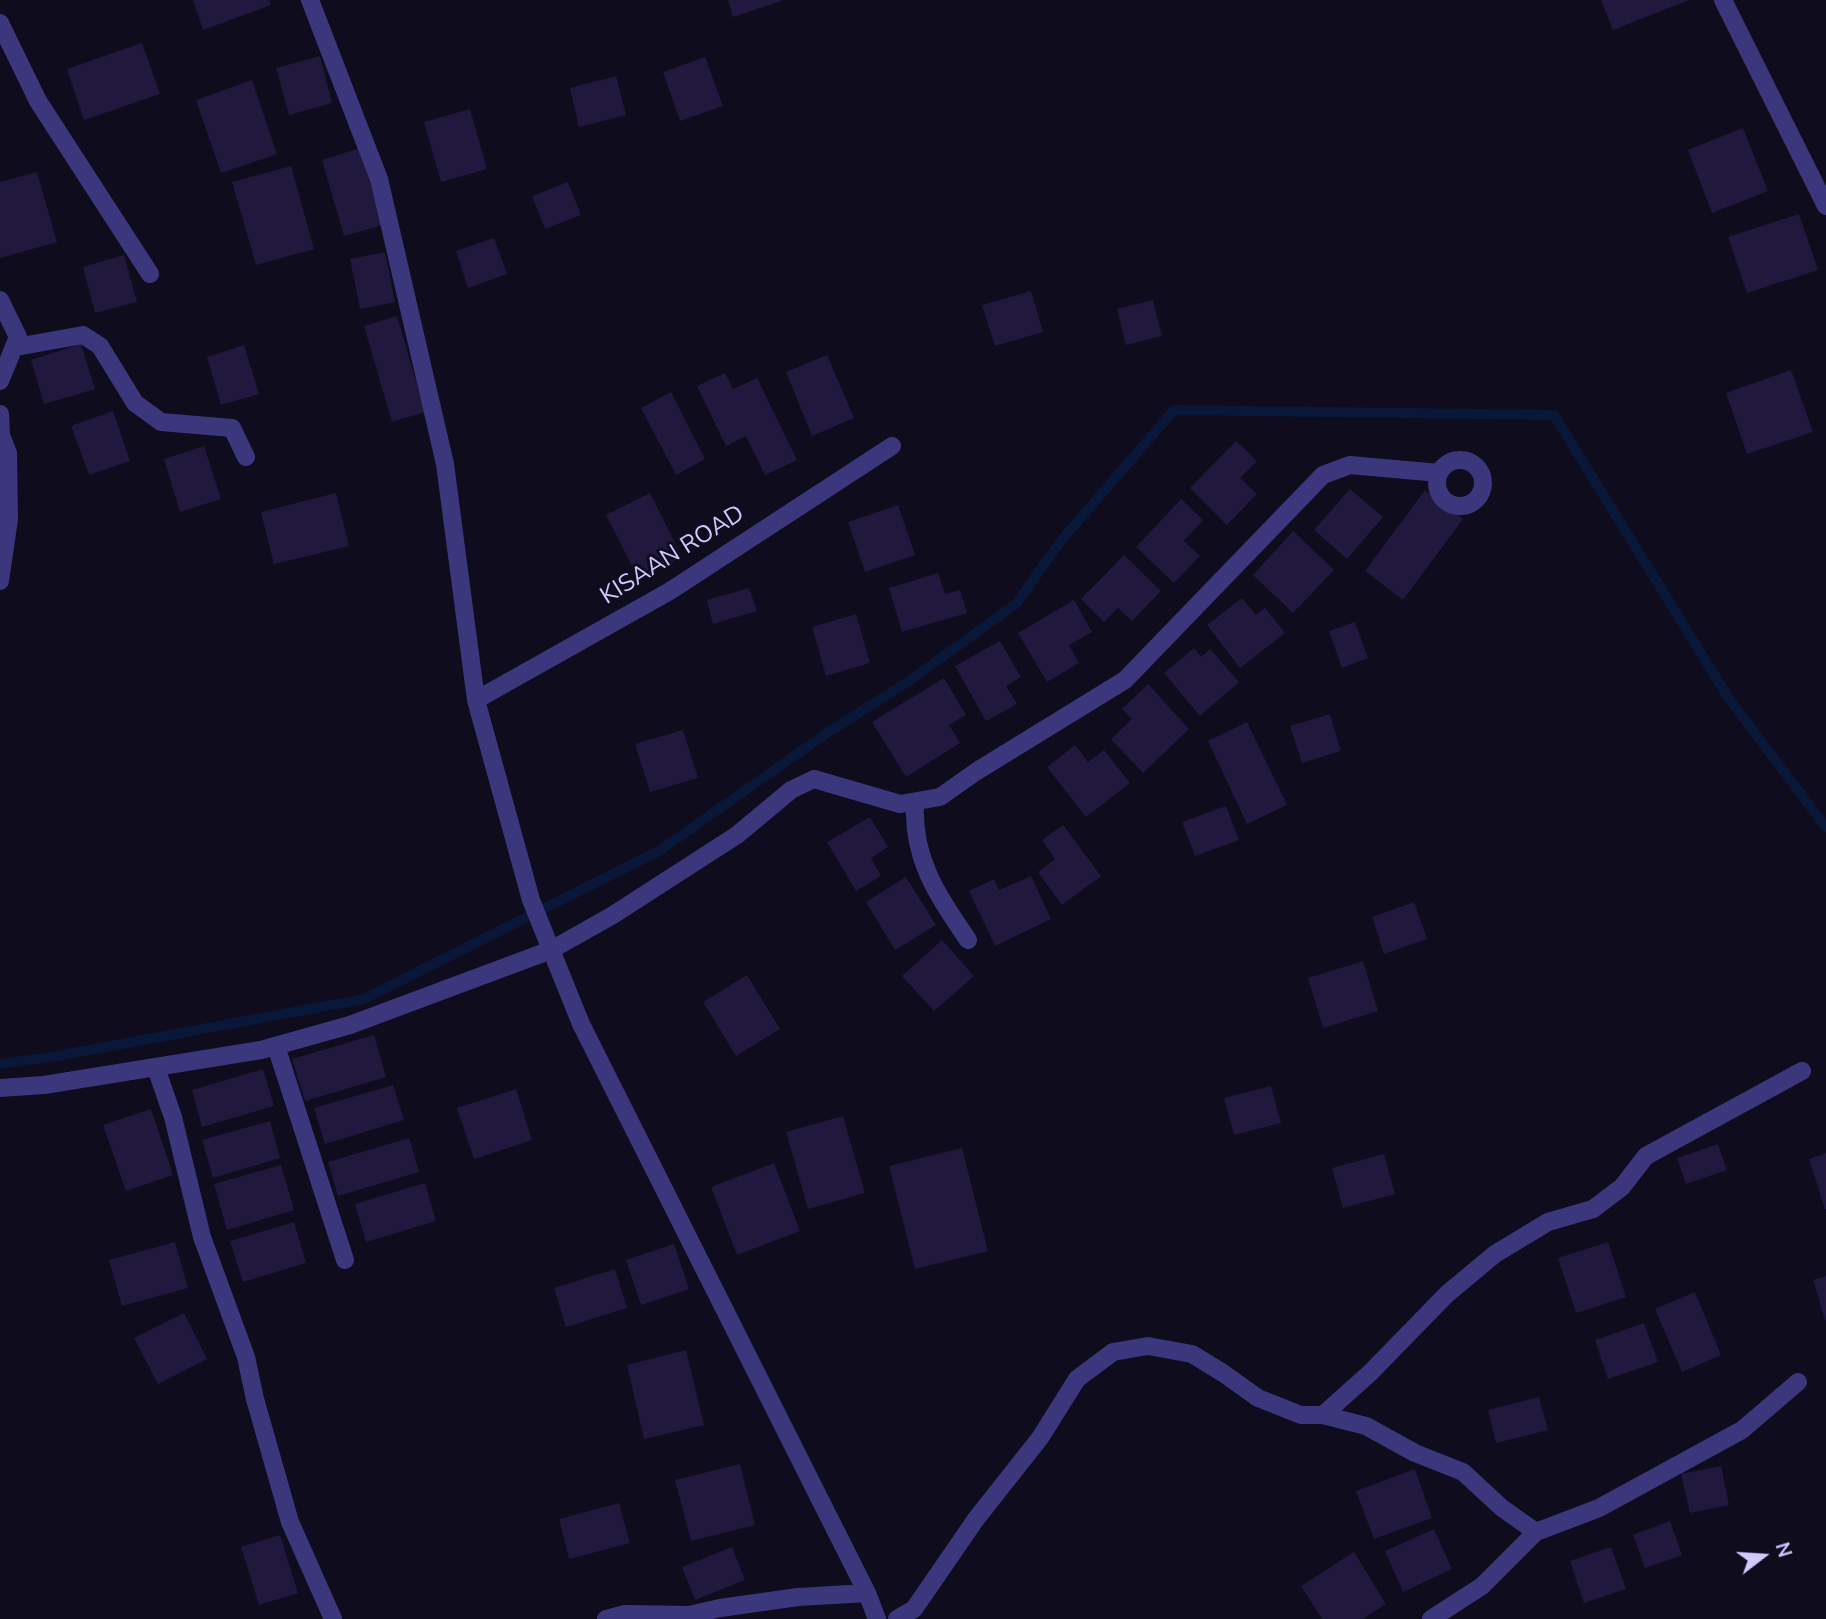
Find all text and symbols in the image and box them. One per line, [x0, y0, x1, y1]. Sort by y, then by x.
street label: KISAAN ROAD [596, 500, 750, 612]
north arrow [1728, 1521, 1798, 1591]
text: N [1769, 1539, 1798, 1560]

